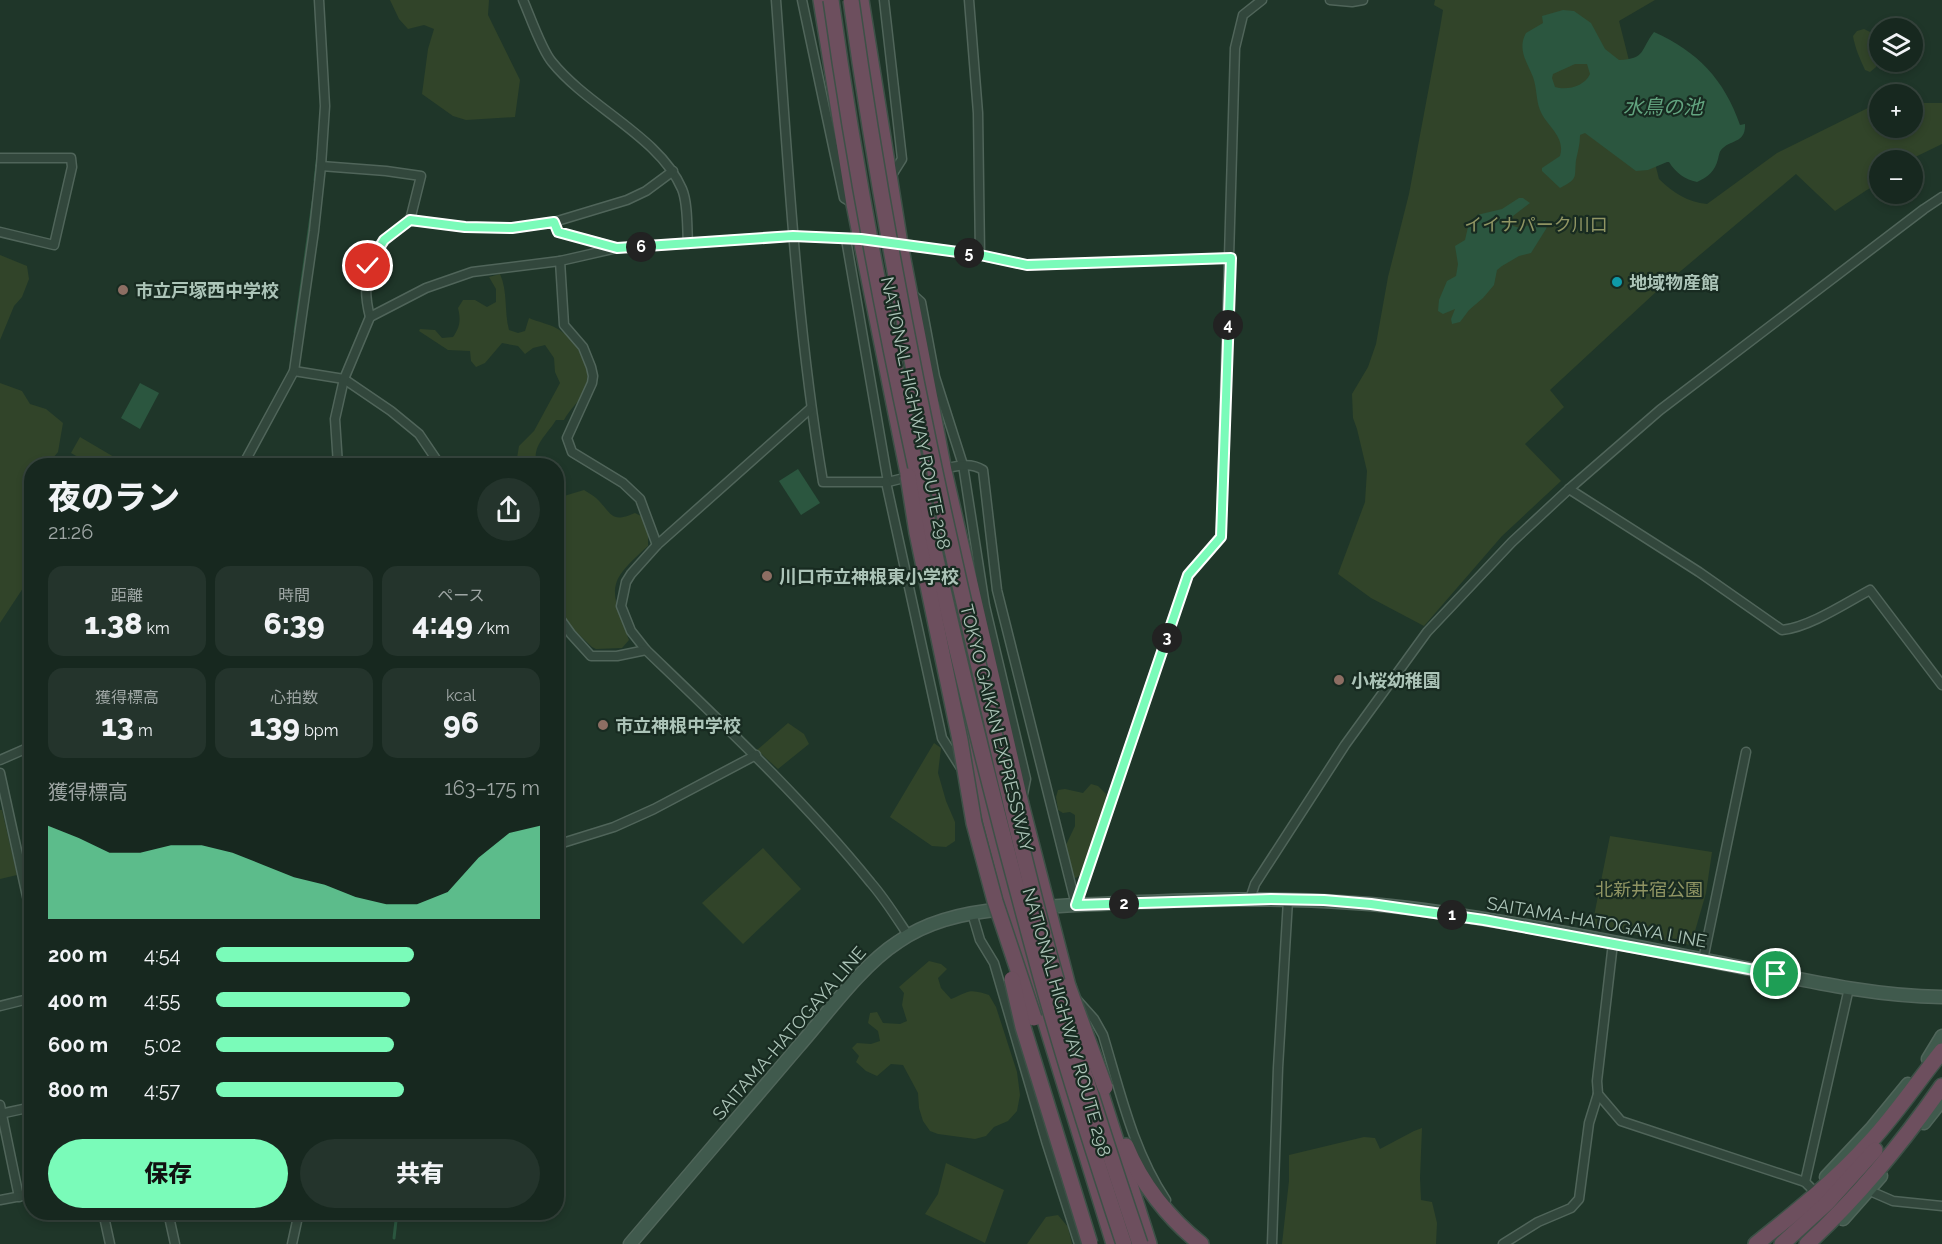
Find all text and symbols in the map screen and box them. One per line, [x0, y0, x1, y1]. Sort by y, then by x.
map controls [1869, 18, 1923, 204]
button: layers [1869, 18, 1923, 72]
button: + [1869, 84, 1923, 138]
water label: 水鳥の池 [1623, 95, 1705, 119]
button: − [1869, 150, 1923, 204]
park label: イイナパーク川口 [1464, 214, 1608, 235]
pin: 6 [626, 232, 656, 262]
text: 6 [636, 237, 646, 256]
pin: 5 [954, 238, 984, 268]
pin [342, 240, 393, 291]
text: 5 [965, 243, 973, 262]
icon: check [351, 249, 384, 282]
place label: 地域物産館 [1629, 272, 1719, 293]
street label: NATIONAL HIGHWAY ROUTE 298 [877, 275, 955, 551]
marker: 地域物産館 [1610, 275, 1624, 289]
place label: 市立戸塚西中学校 [135, 280, 279, 301]
marker: 市立戸塚西中学校 [116, 283, 130, 297]
pin: 4 [1213, 310, 1243, 340]
text: 4 [1223, 315, 1233, 334]
text: 夜のラン [48, 478, 180, 517]
button: share [477, 478, 540, 541]
text: 21:26 [48, 520, 93, 544]
place label: 川口市立神根東小学校 [779, 566, 959, 587]
marker: 川口市立神根東小学校 [760, 569, 774, 583]
text: 距離 [111, 586, 143, 605]
text: 時間 [278, 586, 310, 605]
text: ペース [437, 586, 485, 605]
street label: TOKYO GAIKAN EXPRESSWAY [956, 602, 1038, 854]
text: 1.38 [84, 606, 142, 641]
text: 6:39 [263, 606, 325, 641]
text: 4:49 [412, 606, 473, 641]
text: km [142, 619, 170, 638]
text: /km [473, 619, 510, 638]
pin: 3 [1152, 623, 1182, 653]
text: 3 [1163, 628, 1171, 647]
place label: 小桜幼稚園 [1351, 670, 1441, 691]
marker: 小桜幼稚園 [1332, 673, 1346, 687]
text: kcal [446, 686, 476, 705]
text: 獲得標高 [95, 688, 159, 707]
text: 心拍数 [270, 688, 318, 707]
text: 96 [443, 705, 479, 740]
text: 13 [101, 708, 134, 743]
text: 139 [250, 708, 300, 743]
place label: 市立神根中学校 [615, 715, 741, 736]
marker: 市立神根中学校 [596, 718, 610, 732]
text: m [134, 721, 153, 740]
text: bpm [300, 721, 338, 740]
text: 163–175 m [444, 776, 540, 800]
text: 獲得標高 [48, 780, 128, 804]
park label: 北新井宿公園 [1595, 879, 1703, 900]
street label: NATIONAL HIGHWAY ROUTE 298 [1019, 885, 1115, 1159]
pin: 2 [1109, 889, 1139, 919]
street label: SAITAMA-HATOGAYA LINE [1485, 892, 1709, 952]
text: 2 [1119, 894, 1129, 913]
pin: 1 [1437, 900, 1467, 930]
text: 1 [1448, 905, 1456, 924]
street label: SAITAMA-HATOGAYA LINE [708, 942, 870, 1124]
text: 200 m [48, 943, 107, 967]
text: 4:54 [144, 943, 181, 967]
pin [1750, 948, 1801, 999]
icon: arrive [1759, 957, 1792, 990]
text: 400 m [48, 988, 107, 1012]
text: 4:55 [144, 988, 180, 1012]
text: 600 m [48, 1033, 108, 1057]
text: 5:02 [144, 1033, 181, 1057]
text: 800 m [48, 1078, 108, 1102]
text: 4:57 [144, 1078, 180, 1102]
button: 保存 [48, 1139, 288, 1208]
button: 共有 [300, 1139, 540, 1208]

